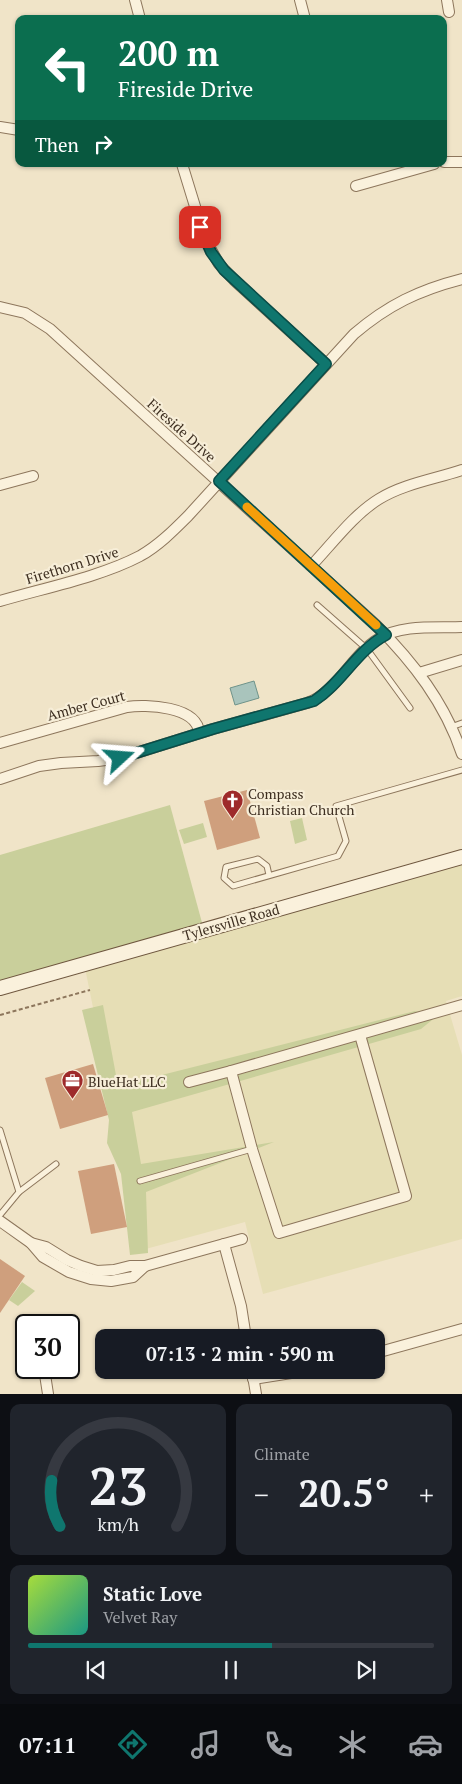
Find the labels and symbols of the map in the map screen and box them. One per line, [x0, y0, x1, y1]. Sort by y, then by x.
pin [179, 206, 221, 248]
street label: Fireside Drive [144, 394, 220, 466]
street label: Firethorn Drive [23, 542, 121, 588]
street label: Amber Court [45, 685, 128, 725]
position arrow [93, 731, 145, 783]
place label: Compass Christian Church [248, 784, 354, 819]
church icon: Compass Christian Church [220, 789, 244, 820]
street label: Tylersville Road [180, 899, 282, 945]
office icon: BlueHat LLC [60, 1069, 84, 1100]
place label: BlueHat LLC [88, 1072, 166, 1091]
speed limit sign: 30 [15, 1314, 80, 1379]

